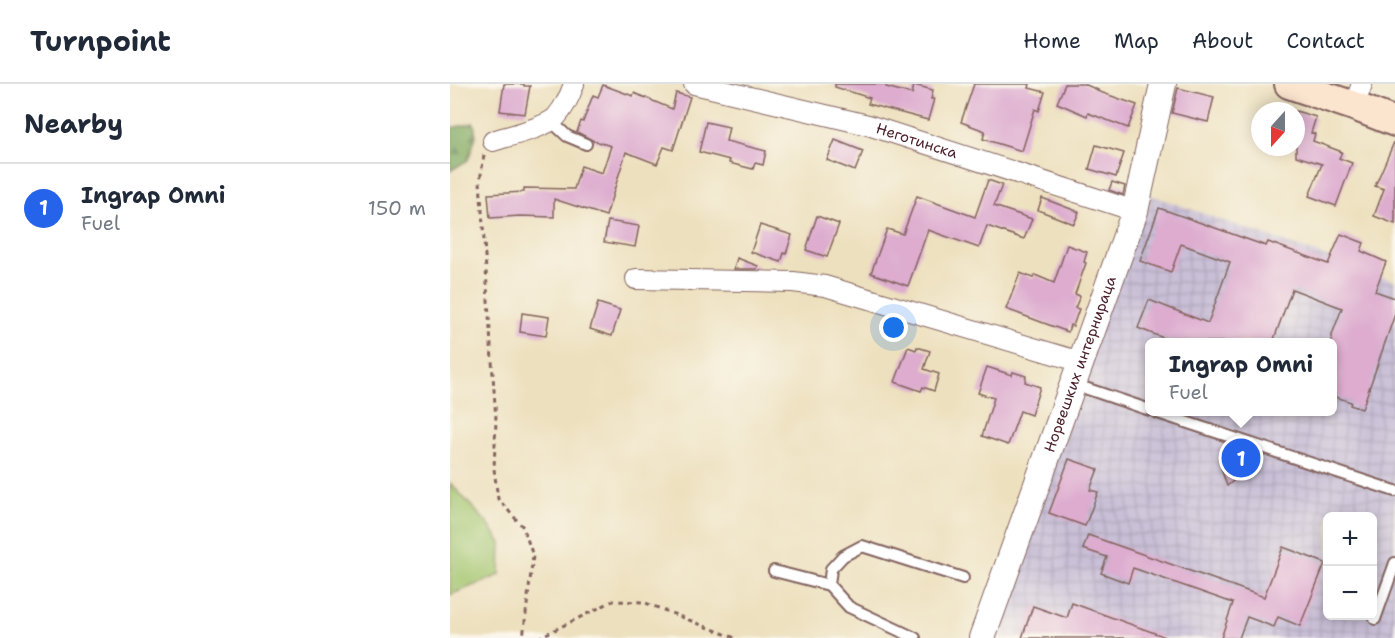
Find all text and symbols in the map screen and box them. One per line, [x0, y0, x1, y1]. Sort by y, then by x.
text: Turnpoint [30, 22, 171, 60]
text: Home [1023, 27, 1081, 55]
text: Map [1114, 27, 1159, 55]
text: About [1192, 27, 1253, 55]
text: Contact [1286, 27, 1365, 55]
north arrow [1251, 102, 1305, 156]
text: Nearby [24, 106, 123, 141]
street label: Неготинска [874, 118, 961, 163]
text: Ingrap Omni [81, 181, 225, 210]
text: 1 [39, 195, 48, 221]
text: 150 m [368, 195, 426, 221]
text: Fuel [81, 210, 120, 236]
street label: Норвешких интернираца [1039, 272, 1121, 455]
your location [879, 313, 908, 342]
popup [1145, 338, 1337, 416]
text: Ingrap Omni [1169, 350, 1313, 379]
text: Fuel [1169, 379, 1208, 405]
pin: 1 [1222, 436, 1260, 481]
map controls [1323, 512, 1377, 620]
button: + [1323, 512, 1377, 566]
button: − [1323, 566, 1377, 620]

